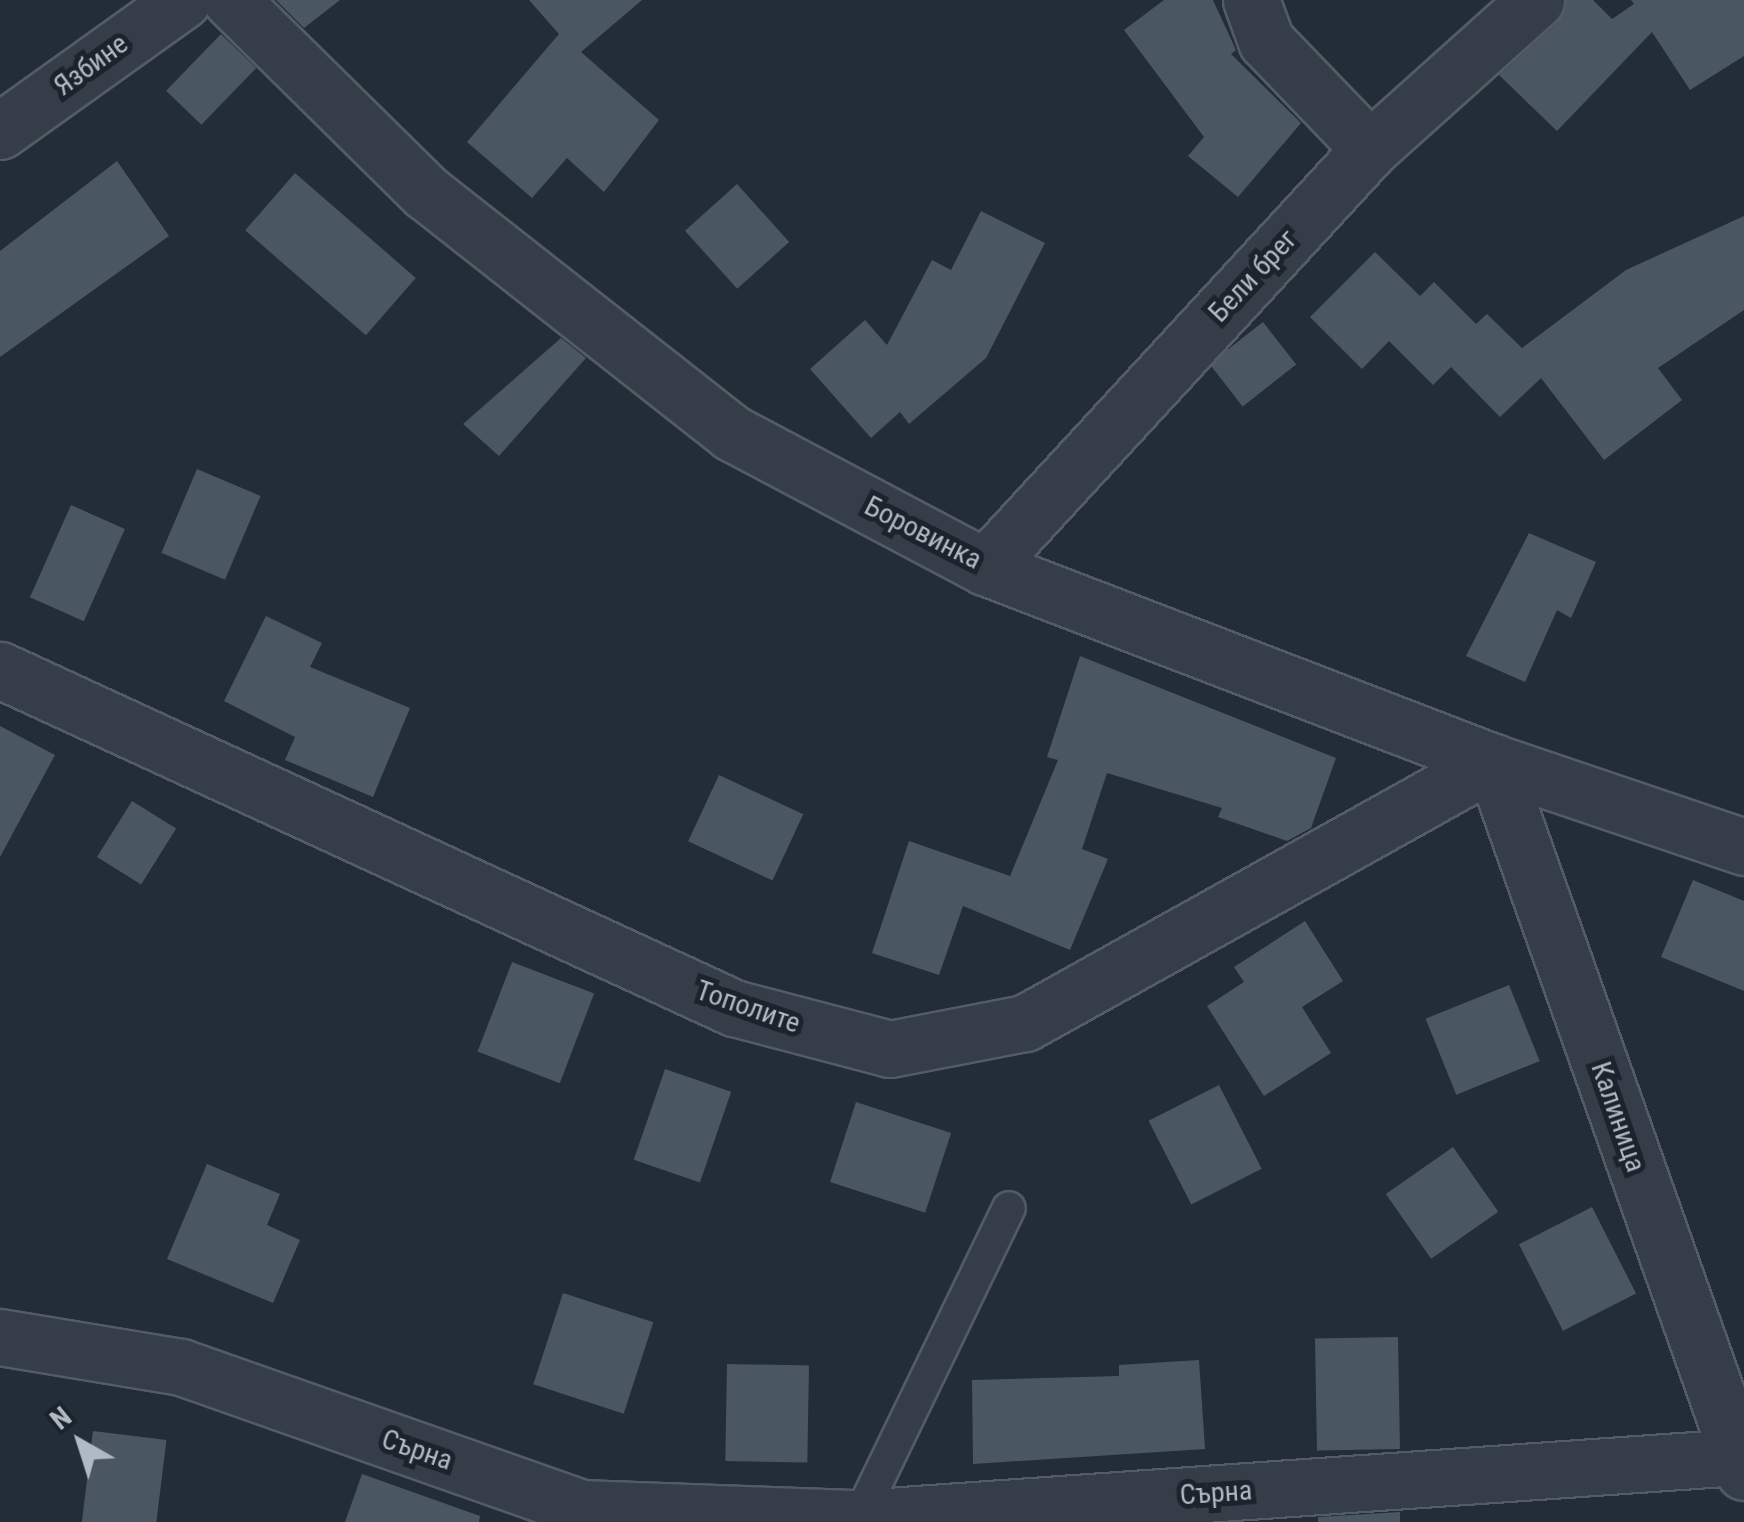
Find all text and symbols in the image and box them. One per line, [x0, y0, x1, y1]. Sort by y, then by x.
street label: Язбине [47, 27, 135, 103]
street label: Бели брег [1202, 223, 1304, 329]
street label: Боровинка [859, 489, 987, 577]
street label: Тополите [692, 974, 804, 1040]
street label: Калиница [1584, 1058, 1652, 1176]
north arrow [30, 1392, 130, 1492]
text: N [44, 1400, 78, 1437]
street label: Сърна [377, 1422, 457, 1478]
street label: Сърна [1179, 1474, 1253, 1512]

